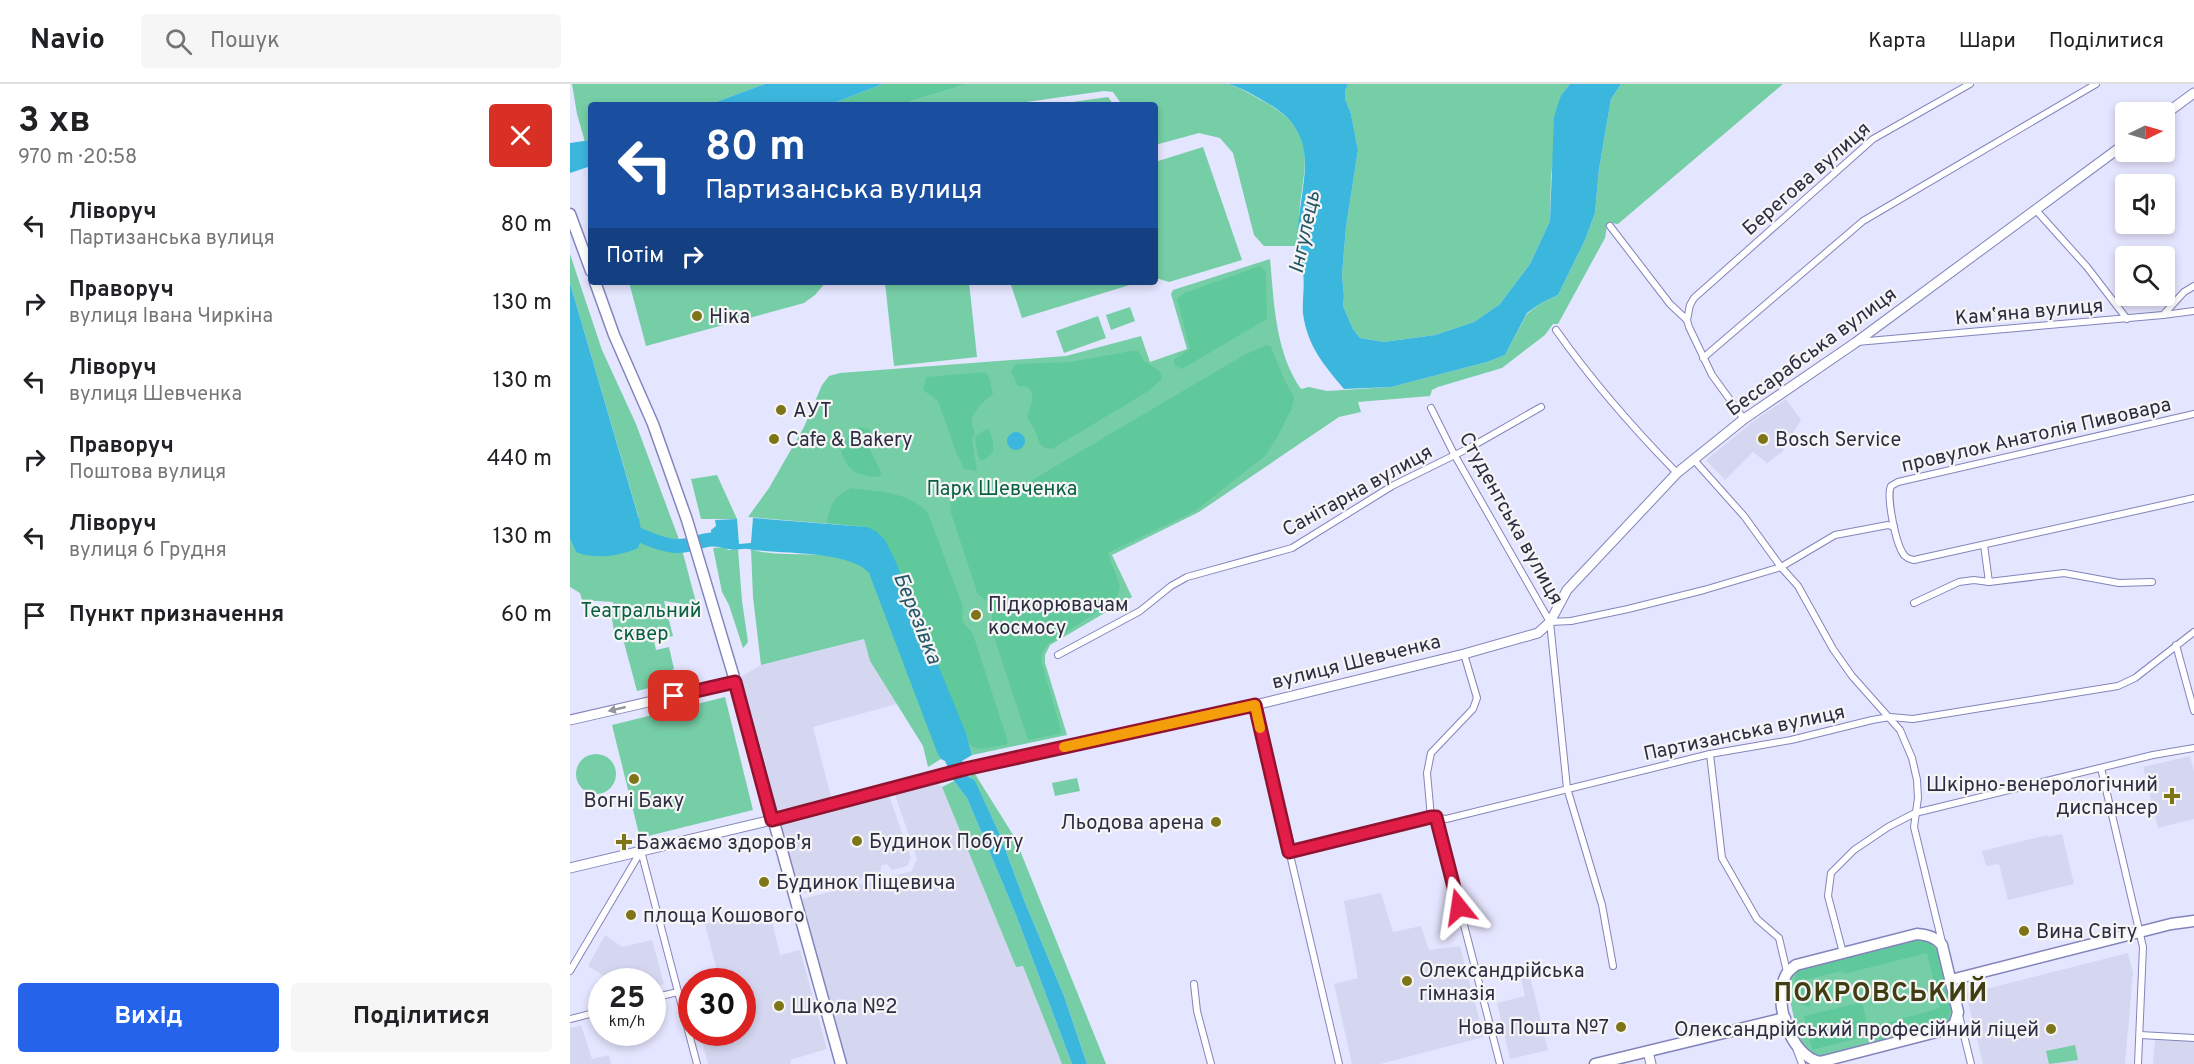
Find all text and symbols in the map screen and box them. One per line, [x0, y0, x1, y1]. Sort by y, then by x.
search box [141, 14, 561, 68]
text: Navio [30, 23, 105, 59]
icon: search [162, 25, 195, 58]
text: Пошук [210, 28, 280, 55]
text: Карта [1868, 28, 1926, 55]
text: Шари [1959, 28, 2016, 55]
text: Поділитися [2049, 28, 2164, 55]
text: 3 хв [18, 99, 91, 145]
north arrow [2115, 102, 2175, 162]
map controls [2115, 102, 2175, 306]
button: close [489, 104, 552, 167]
street label: Берегова вулиця [1738, 117, 1877, 242]
text: 80 m [705, 122, 806, 175]
icon: left [606, 126, 684, 204]
text: 970 m · 20:58 [18, 145, 137, 171]
text: Партизанська вулиця [705, 174, 983, 208]
button: sound [2115, 174, 2175, 234]
water label: Інгулець [1284, 188, 1327, 276]
text: Ліворуч [69, 199, 157, 226]
icon: left [18, 209, 51, 242]
text: 80 m [501, 212, 552, 239]
text: Партизанська вулиця [69, 226, 275, 252]
icon: right [676, 240, 709, 273]
text: Потім [606, 243, 664, 270]
button: search [2115, 246, 2175, 306]
text: Праворуч [69, 277, 174, 304]
street label: Бессарабська вулиця [1722, 282, 1903, 423]
icon: right [18, 287, 51, 320]
text: 130 m [493, 290, 552, 317]
street label: Камʼяна вулиця [1954, 294, 2104, 332]
text: вулиця Івана Чиркіна [69, 304, 273, 330]
place label: Ніка [709, 305, 750, 331]
marker: Ніка [690, 309, 704, 323]
text: Ліворуч [69, 355, 157, 382]
icon: left [18, 365, 51, 398]
text: 130 m [493, 368, 552, 395]
text: вулиця Шевченка [69, 382, 242, 408]
street label: провулок Анатолія Пивовара [1899, 392, 2174, 480]
place label: АУТ [793, 399, 832, 425]
marker: АУТ [774, 403, 788, 417]
place label: Cafe & Bakery [786, 428, 913, 454]
street label: Студентська вулиця [1452, 428, 1569, 610]
place label: Bosch Service [1775, 428, 1901, 454]
marker: Cafe & Bakery [767, 432, 781, 446]
marker: Bosch Service [1756, 432, 1770, 446]
text: Праворуч [69, 433, 174, 460]
street label: Санітарна вулиця [1278, 440, 1438, 544]
icon: right [18, 443, 51, 476]
text: 440 m [487, 446, 552, 473]
text: Поштова вулиця [69, 460, 226, 486]
park label: Парк Шевченка [927, 477, 1077, 503]
text: Ліворуч [69, 511, 157, 538]
icon: left [18, 521, 51, 554]
text: 130 m [493, 524, 552, 551]
text: вулиця 6 Грудня [69, 538, 227, 564]
water label: Березівка [886, 569, 947, 668]
place label: Підкорювачам космосу [988, 593, 1129, 642]
icon: arrive [18, 599, 51, 632]
park label: Театральний сквер [580, 599, 702, 648]
text: Пункт призначення [69, 602, 284, 629]
text: 60 m [501, 602, 552, 629]
marker: Підкорювачам космосу [969, 608, 983, 622]
street label: вулиця Шевченка [1269, 629, 1444, 696]
pin [648, 670, 699, 721]
icon: arrive [657, 679, 690, 712]
street label: Партизанська вулиця [1641, 700, 1848, 768]
one-way arrow [607, 705, 626, 715]
marker: Вогні Баку [627, 772, 641, 786]
place label: Шкірно-венерологічний диспансер [1926, 773, 2158, 822]
marker: Шкірно-венерологічний диспансер [2163, 787, 2181, 805]
place label: Вогні Баку [584, 789, 684, 815]
place label: Льодова арена [1060, 811, 1204, 837]
marker: Льодова арена [1209, 815, 1223, 829]
place label: Будинок Побуту [869, 830, 1024, 856]
place label: Бажаємо здоров'я [636, 831, 812, 857]
marker: Будинок Побуту [850, 834, 864, 848]
marker: Бажаємо здоров'я [617, 835, 631, 849]
place label: Будинок Піщевича [776, 871, 955, 897]
marker: Будинок Піщевича [757, 875, 771, 889]
position arrow [1427, 875, 1491, 939]
place label: площа Кошового [643, 904, 805, 930]
marker: площа Кошового [624, 908, 638, 922]
place label: Вина Світу [2036, 920, 2137, 946]
marker: Вина Світу [2017, 924, 2031, 938]
place label: Олександрійська гімназія [1419, 959, 1584, 1008]
speed limit sign: 30 [678, 968, 756, 1046]
marker: Олександрійська гімназія [1400, 974, 1414, 988]
district label: ПОКРОВСЬКИЙ [1773, 976, 1989, 1011]
text: 25 [609, 981, 645, 1018]
button: Вихід [18, 983, 279, 1052]
button: Поділитися [291, 983, 552, 1052]
place label: Школа №2 [791, 995, 898, 1021]
marker: Школа №2 [772, 999, 786, 1013]
text: km/h [609, 1013, 645, 1032]
place label: Нова Пошта №7 [1458, 1016, 1609, 1042]
place label: Олександрійський професійний ліцей [1674, 1018, 2039, 1044]
marker: Нова Пошта №7 [1614, 1020, 1628, 1034]
marker: Олександрійський професійний ліцей [2044, 1022, 2058, 1036]

